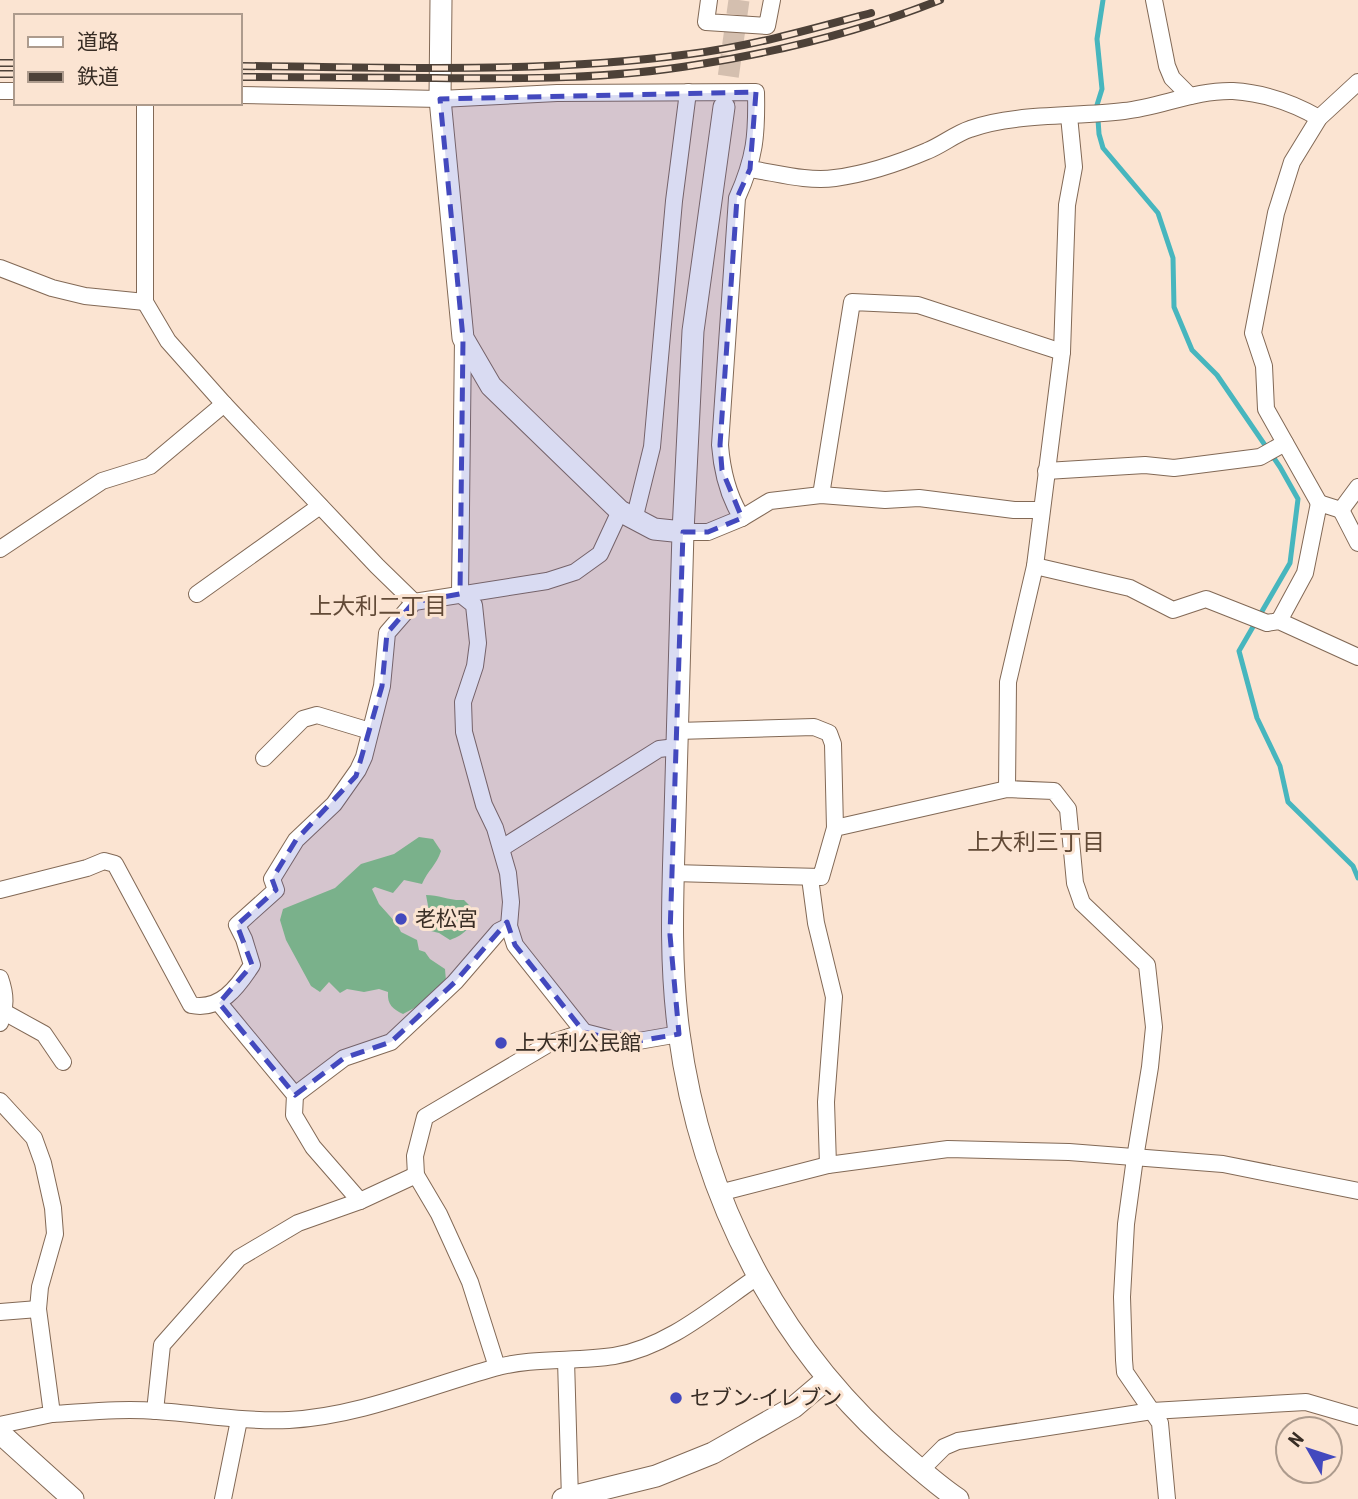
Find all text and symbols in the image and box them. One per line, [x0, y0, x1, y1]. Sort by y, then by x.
legend [14, 14, 242, 105]
text: 道路 [77, 30, 119, 54]
text: 鉄道 [77, 65, 119, 89]
district label: 上大利二丁目 [309, 593, 447, 620]
district label: 上大利三丁目 [967, 829, 1105, 856]
place label: 老松宮 [415, 907, 478, 931]
marker: 老松宮 [393, 911, 409, 927]
place label: 上大利公民館 [515, 1031, 641, 1055]
marker: 上大利公民館 [493, 1035, 509, 1051]
place label: セブン-イレブン [690, 1386, 842, 1410]
marker: セブン-イレブン [668, 1390, 684, 1406]
north arrow [1274, 1415, 1344, 1485]
text: N [1284, 1428, 1309, 1451]

